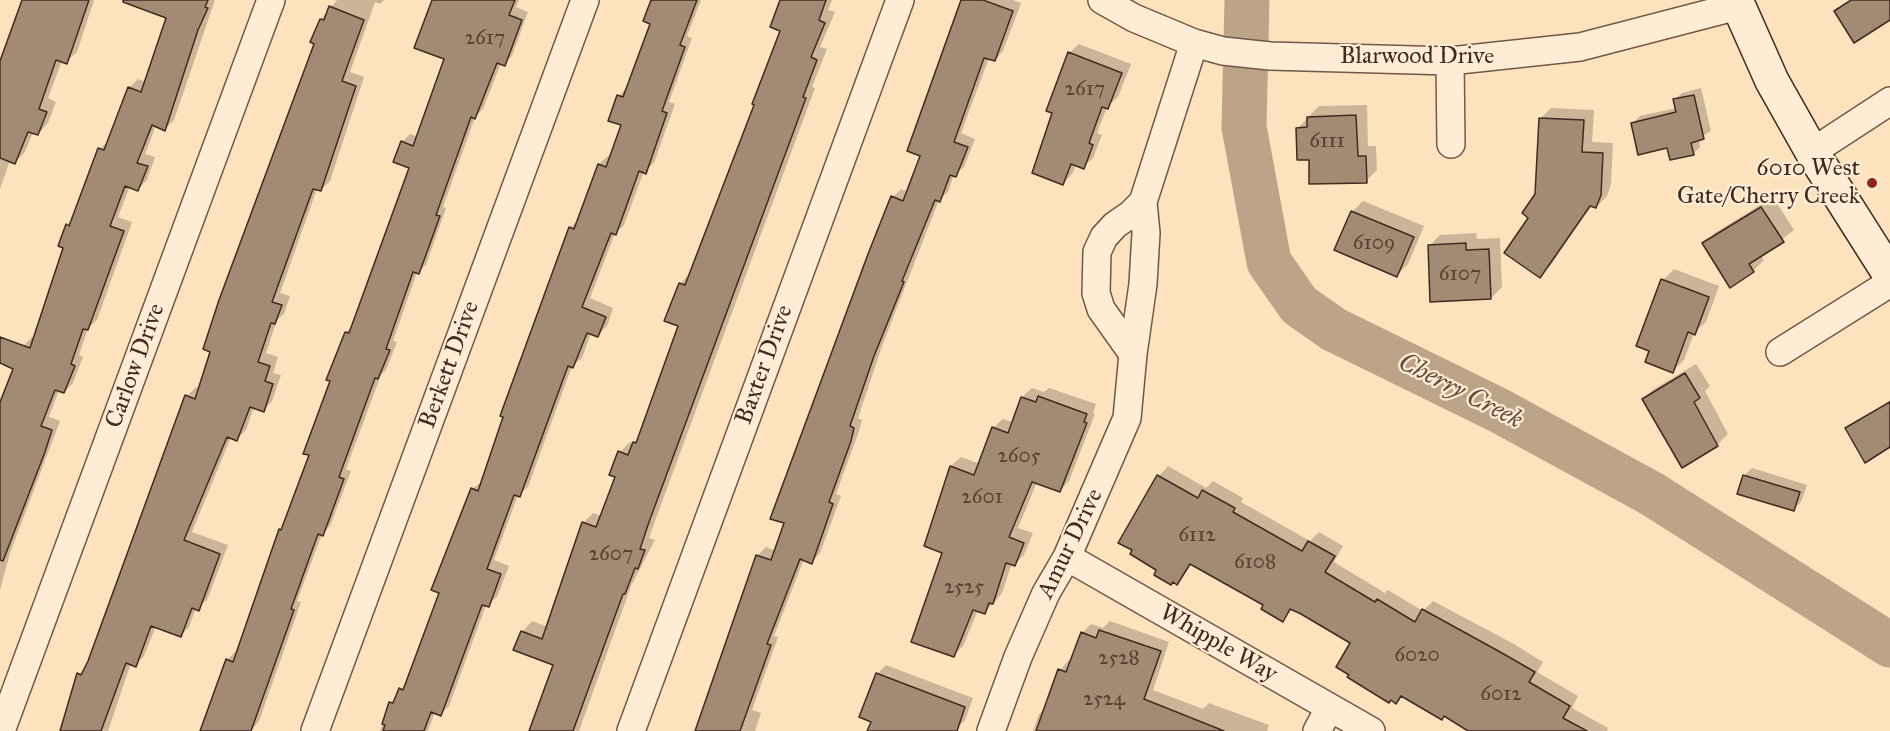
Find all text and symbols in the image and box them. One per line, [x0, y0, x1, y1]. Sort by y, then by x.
house number: 2617 [465, 26, 505, 52]
street label: Blarwood Drive [1340, 43, 1494, 71]
house number: 2617 [1065, 77, 1105, 103]
house number: 6111 [1309, 129, 1345, 155]
place label: 6010 West Gate/Cherry Creek [1677, 155, 1860, 211]
marker: 6010 West Gate/Cherry Creek [1865, 176, 1879, 190]
house number: 6109 [1353, 231, 1395, 257]
house number: 6107 [1439, 262, 1481, 288]
street label: Berkett Drive [414, 297, 486, 433]
street label: Carlow Drive [100, 300, 172, 432]
street label: Baxter Drive [730, 301, 800, 429]
water label: Cherry Creek [1393, 347, 1527, 437]
house number: 2605 [997, 444, 1041, 470]
street label: Amur Drive [1032, 484, 1110, 604]
house number: 2601 [961, 485, 1003, 511]
house number: 6112 [1178, 523, 1216, 549]
house number: 2607 [589, 542, 633, 568]
house number: 6108 [1234, 550, 1276, 576]
house number: 2525 [944, 575, 984, 601]
street label: Whipple Way [1154, 599, 1282, 689]
house number: 6020 [1394, 643, 1440, 669]
house number: 2528 [1098, 646, 1140, 672]
house number: 6012 [1480, 682, 1522, 708]
house number: 2524 [1083, 687, 1125, 713]

